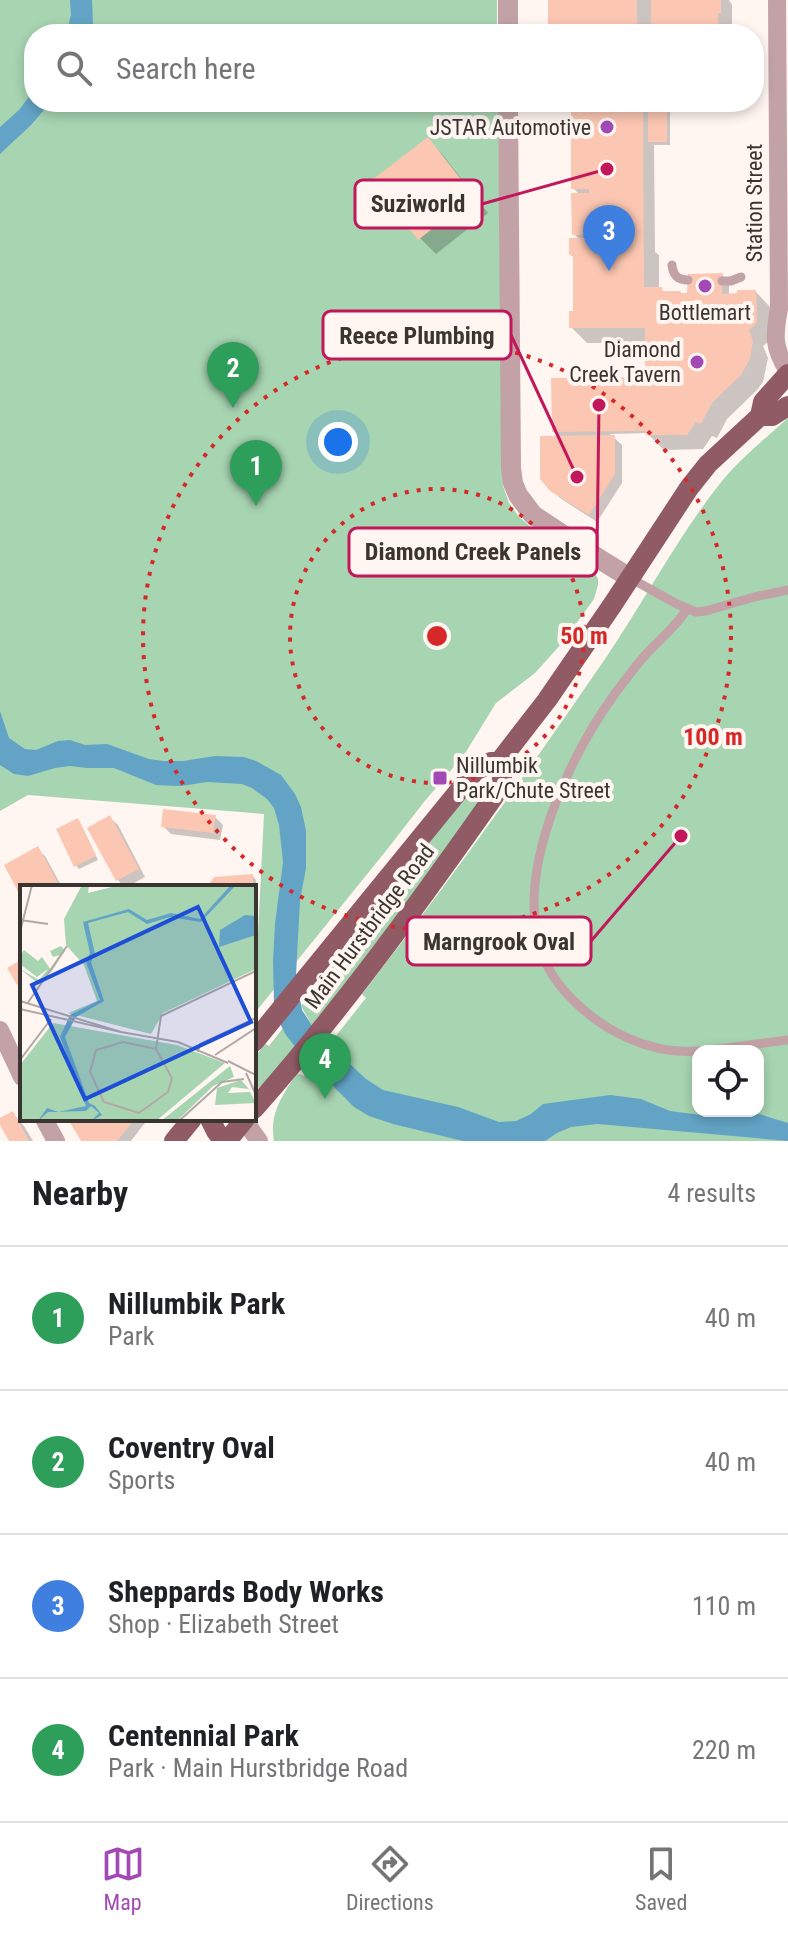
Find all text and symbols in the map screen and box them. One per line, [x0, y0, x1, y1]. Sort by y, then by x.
search box [24, 24, 764, 112]
icon: search [52, 46, 96, 90]
text: Search here [116, 51, 256, 86]
place label: JSTAR Automotive [430, 115, 591, 140]
marker: JSTAR Automotive [598, 118, 616, 136]
street label: Station Street [742, 144, 767, 262]
callout: Suziworld [355, 180, 482, 228]
text: Suziworld [371, 190, 465, 218]
pin: 3 [583, 205, 635, 271]
marker: Bottlemart [696, 277, 714, 295]
place label: Bottlemart [659, 300, 751, 325]
callout: Reece Plumbing [323, 311, 511, 359]
text: Reece Plumbing [339, 322, 495, 350]
place label: Diamond Creek Tavern [569, 337, 681, 387]
pin: 2 [207, 342, 259, 408]
marker: Diamond Creek Tavern [688, 353, 706, 371]
your location [318, 422, 358, 462]
pin: 1 [230, 440, 282, 506]
callout: Diamond Creek Panels [349, 528, 597, 576]
text: Diamond Creek Panels [365, 538, 581, 566]
centre of rings [423, 622, 451, 650]
text: 50 m [560, 622, 608, 650]
text: 100 m [683, 723, 743, 751]
place label: Nillumbik Park/Chute Street [456, 753, 611, 803]
marker: Nillumbik Park/Chute Street [431, 769, 449, 787]
street label: Main Hurstbridge Road [299, 839, 439, 1013]
inset map [20, 885, 256, 1121]
callout: Marngrook Oval [407, 917, 591, 965]
text: Marngrook Oval [423, 928, 575, 956]
pin: 4 [299, 1033, 351, 1099]
map controls [692, 1045, 764, 1117]
button: locate [692, 1045, 764, 1117]
text: Nearby [32, 1173, 128, 1213]
text: 4 results [667, 1178, 756, 1208]
text: Nillumbik Park [108, 1286, 285, 1321]
text: 1 [51, 1303, 65, 1333]
text: 40 m [705, 1303, 756, 1333]
text: Park [108, 1321, 154, 1351]
text: Coventry Oval [108, 1430, 275, 1465]
text: 2 [51, 1447, 65, 1477]
text: 40 m [705, 1447, 756, 1477]
text: Sports [108, 1465, 175, 1495]
text: Sheppards Body Works [108, 1574, 384, 1609]
text: 3 [51, 1591, 65, 1621]
text: 110 m [692, 1591, 756, 1621]
text: Shop · Elizabeth Street [108, 1609, 339, 1639]
text: Centennial Park [108, 1718, 299, 1753]
text: 4 [51, 1735, 65, 1765]
text: 220 m [692, 1735, 756, 1765]
text: Park · Main Hurstbridge Road [108, 1753, 408, 1783]
tab: Map [101, 1842, 145, 1915]
tab: Directions [346, 1842, 434, 1915]
tab: Saved [635, 1842, 687, 1915]

